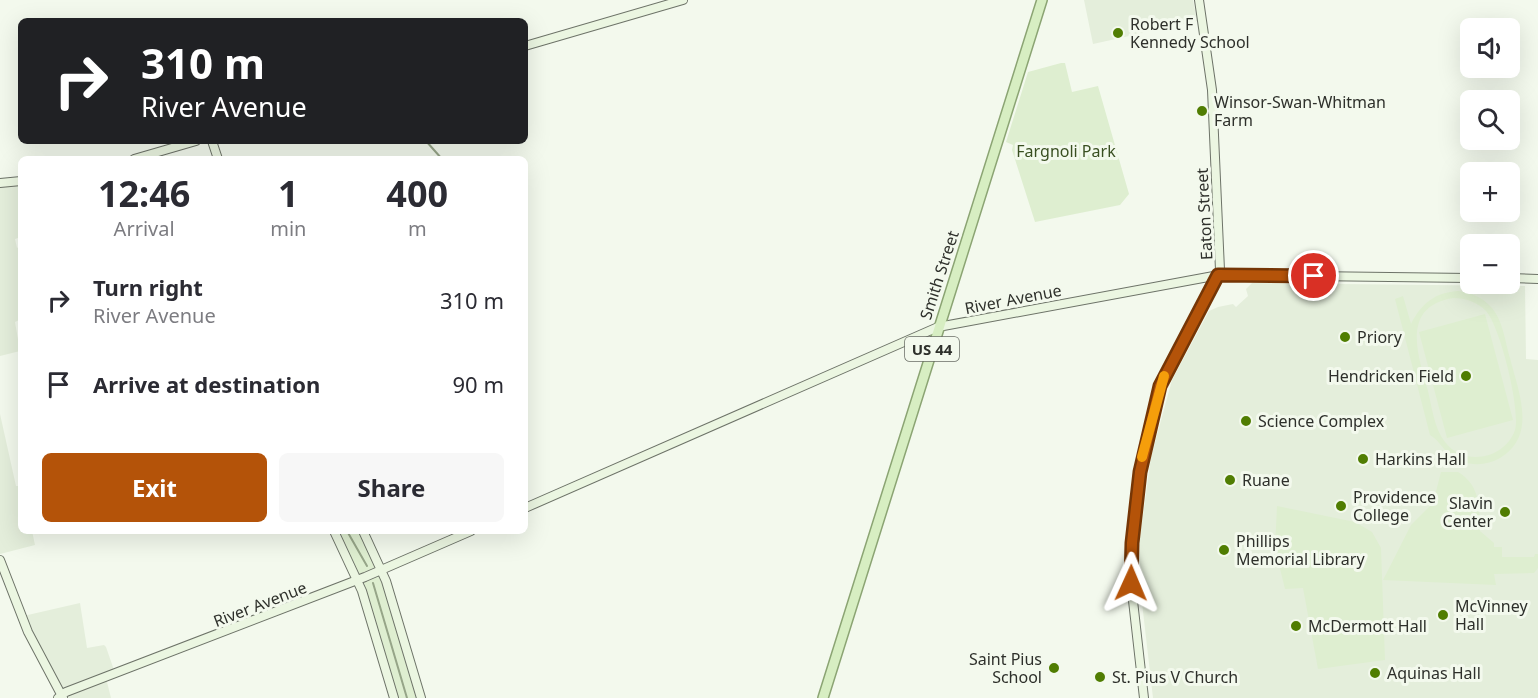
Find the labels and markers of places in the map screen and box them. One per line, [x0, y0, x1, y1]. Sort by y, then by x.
place label: Robert F Kennedy School [1130, 13, 1250, 53]
marker: Robert F Kennedy School [1111, 26, 1125, 40]
place label: Winsor-Swan-Whitman Farm [1214, 91, 1386, 131]
marker: Winsor-Swan-Whitman Farm [1195, 104, 1209, 118]
pin [1288, 250, 1339, 301]
place label: Priory [1357, 326, 1403, 348]
marker: Priory [1338, 330, 1352, 344]
place label: Hendricken Field [1328, 365, 1454, 387]
marker: Hendricken Field [1459, 369, 1473, 383]
place label: Science Complex [1258, 410, 1385, 432]
marker: Science Complex [1239, 414, 1253, 428]
place label: Harkins Hall [1375, 448, 1466, 470]
marker: Harkins Hall [1356, 452, 1370, 466]
place label: Ruane [1242, 469, 1290, 491]
marker: Ruane [1223, 473, 1237, 487]
place label: Providence College [1353, 486, 1436, 526]
place label: Slavin Center [1443, 492, 1493, 532]
marker: Providence College [1334, 499, 1348, 513]
marker: Slavin Center [1498, 505, 1512, 519]
place label: Phillips Memorial Library [1236, 530, 1365, 570]
marker: Phillips Memorial Library [1217, 543, 1231, 557]
place label: McVinney Hall [1455, 595, 1528, 635]
marker: McVinney Hall [1436, 608, 1450, 622]
place label: McDermott Hall [1308, 615, 1427, 637]
marker: McDermott Hall [1289, 619, 1303, 633]
place label: Saint Pius School [969, 648, 1042, 688]
marker: Saint Pius School [1047, 661, 1061, 675]
place label: Aquinas Hall [1387, 662, 1481, 684]
place label: St. Pius V Church [1112, 666, 1238, 688]
marker: Aquinas Hall [1368, 666, 1382, 680]
marker: St. Pius V Church [1093, 670, 1107, 684]

